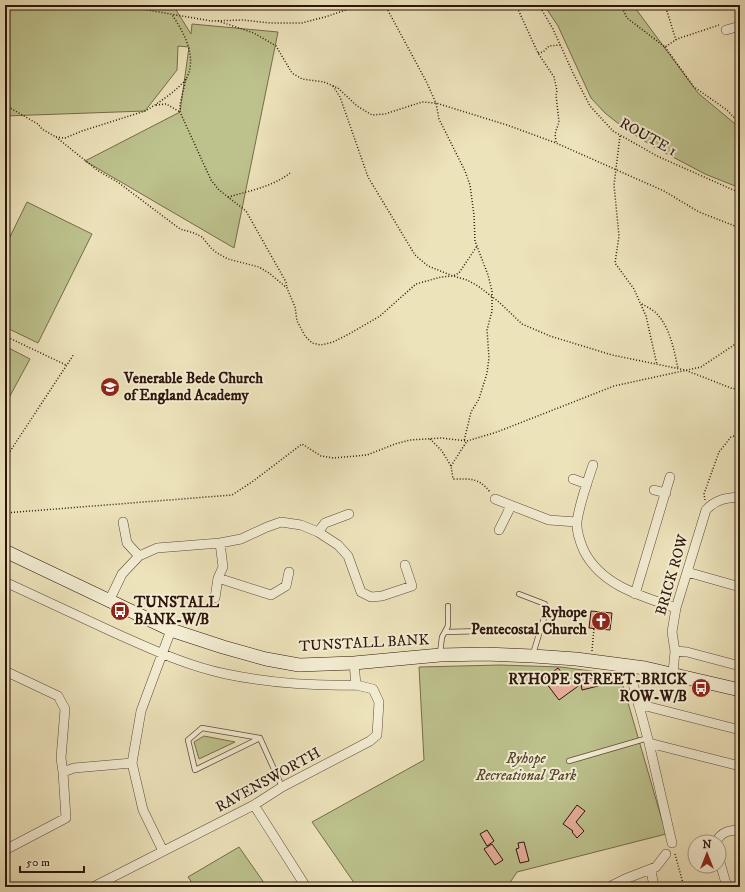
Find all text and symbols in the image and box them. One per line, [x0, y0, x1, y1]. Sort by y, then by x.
street label: ROUTE 1 [616, 113, 680, 161]
place label: Venerable Bede Church of England Academy [123, 369, 263, 405]
school or university icon: Venerable Bede Church of England Academy [99, 376, 121, 398]
street label: BRICK ROW [651, 532, 693, 618]
place label: TUNSTALL BANK-W/B [133, 593, 219, 629]
bus stop icon: TUNSTALL BANK-W/B [109, 600, 131, 622]
place label: Ryhope Pentecostal Church [471, 603, 588, 639]
church icon: Ryhope Pentecostal Church [590, 610, 612, 632]
street label: TUNSTALL BANK [298, 630, 430, 656]
place label: RYHOPE STREET-BRICK ROW-W/B [508, 670, 687, 706]
bus stop icon: RYHOPE STREET-BRICK ROW-W/B [690, 677, 712, 699]
street label: RAVENSWORTH [212, 743, 324, 817]
park label: Ryhope Recreational Park [475, 749, 577, 785]
north arrow [687, 834, 727, 874]
text: N [702, 838, 712, 852]
scale bar [20, 848, 84, 874]
text: 50 m [26, 855, 50, 870]

